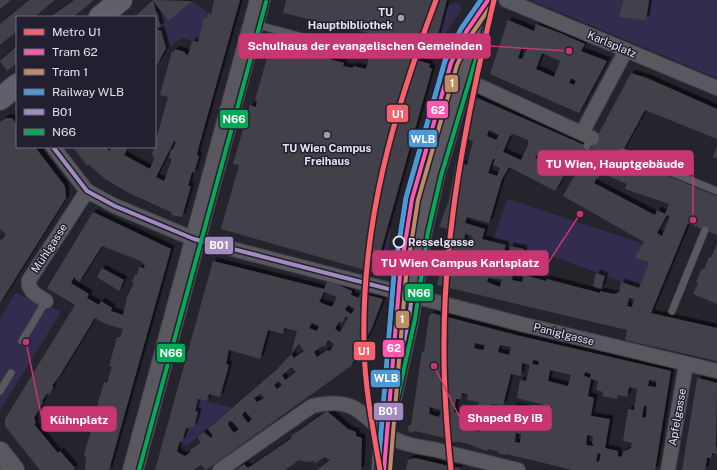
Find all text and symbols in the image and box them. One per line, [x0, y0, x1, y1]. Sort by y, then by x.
place label: TU Hauptbibliothek [308, 6, 394, 31]
marker: TU Hauptbibliothek [396, 13, 406, 23]
legend [16, 16, 156, 148]
text: Metro U1 [52, 25, 101, 39]
street label: Karlsplatz [586, 28, 638, 60]
callout: Schulhaus der evangelischen Gemeinden [239, 34, 490, 58]
text: Schulhaus der evangelischen Gemeinden [248, 39, 482, 53]
text: Tram 62 [52, 45, 98, 59]
text: Tram 1 [52, 65, 88, 79]
line badge: 1 [444, 74, 459, 93]
text: 1 [450, 77, 454, 89]
text: Railway WLB [52, 85, 124, 99]
line badge: 62 [426, 100, 449, 119]
line badge: U1 [386, 104, 409, 123]
text: 62 [431, 104, 445, 116]
text: B01 [52, 105, 72, 119]
text: U1 [392, 108, 404, 120]
line badge: N66 [219, 109, 249, 129]
text: N66 [222, 113, 246, 125]
text: N66 [52, 125, 76, 139]
line badge: WLB [408, 129, 438, 148]
marker: TU Wien Campus Freihaus [322, 130, 332, 140]
text: WLB [411, 133, 436, 145]
place label: TU Wien Campus Freihaus [283, 142, 372, 167]
callout: TU Wien, Hauptgebäude [538, 151, 693, 175]
text: TU Wien, Hauptgebäude [546, 157, 684, 171]
street label: Mühlgasse [29, 221, 69, 275]
marker: Resselgasse [392, 235, 406, 249]
line badge: B01 [204, 236, 234, 255]
place label: Resselgasse [408, 236, 474, 248]
text: B01 [209, 239, 229, 251]
callout: TU Wien Campus Karlsplatz [373, 251, 548, 275]
text: TU Wien Campus Karlsplatz [381, 256, 539, 270]
line badge: N66 [404, 283, 434, 302]
text: N66 [407, 287, 431, 299]
line badge: 1 [395, 310, 410, 329]
text: 1 [400, 313, 404, 325]
street label: Paniglgasse [532, 321, 596, 347]
line badge: 62 [382, 339, 405, 358]
line badge: U1 [353, 341, 376, 361]
text: 62 [387, 342, 401, 354]
line badge: N66 [156, 343, 186, 363]
text: U1 [358, 345, 370, 357]
text: N66 [159, 347, 183, 359]
line badge: WLB [370, 369, 401, 388]
text: WLB [374, 372, 399, 384]
street label: Apfelgasse [666, 387, 688, 447]
line badge: B01 [373, 402, 404, 421]
text: B01 [378, 405, 398, 417]
callout: Shaped By iB [460, 406, 551, 430]
callout: Kühnplatz [42, 407, 116, 431]
text: Shaped By iB [467, 411, 543, 425]
text: Kühnplatz [50, 413, 108, 427]

